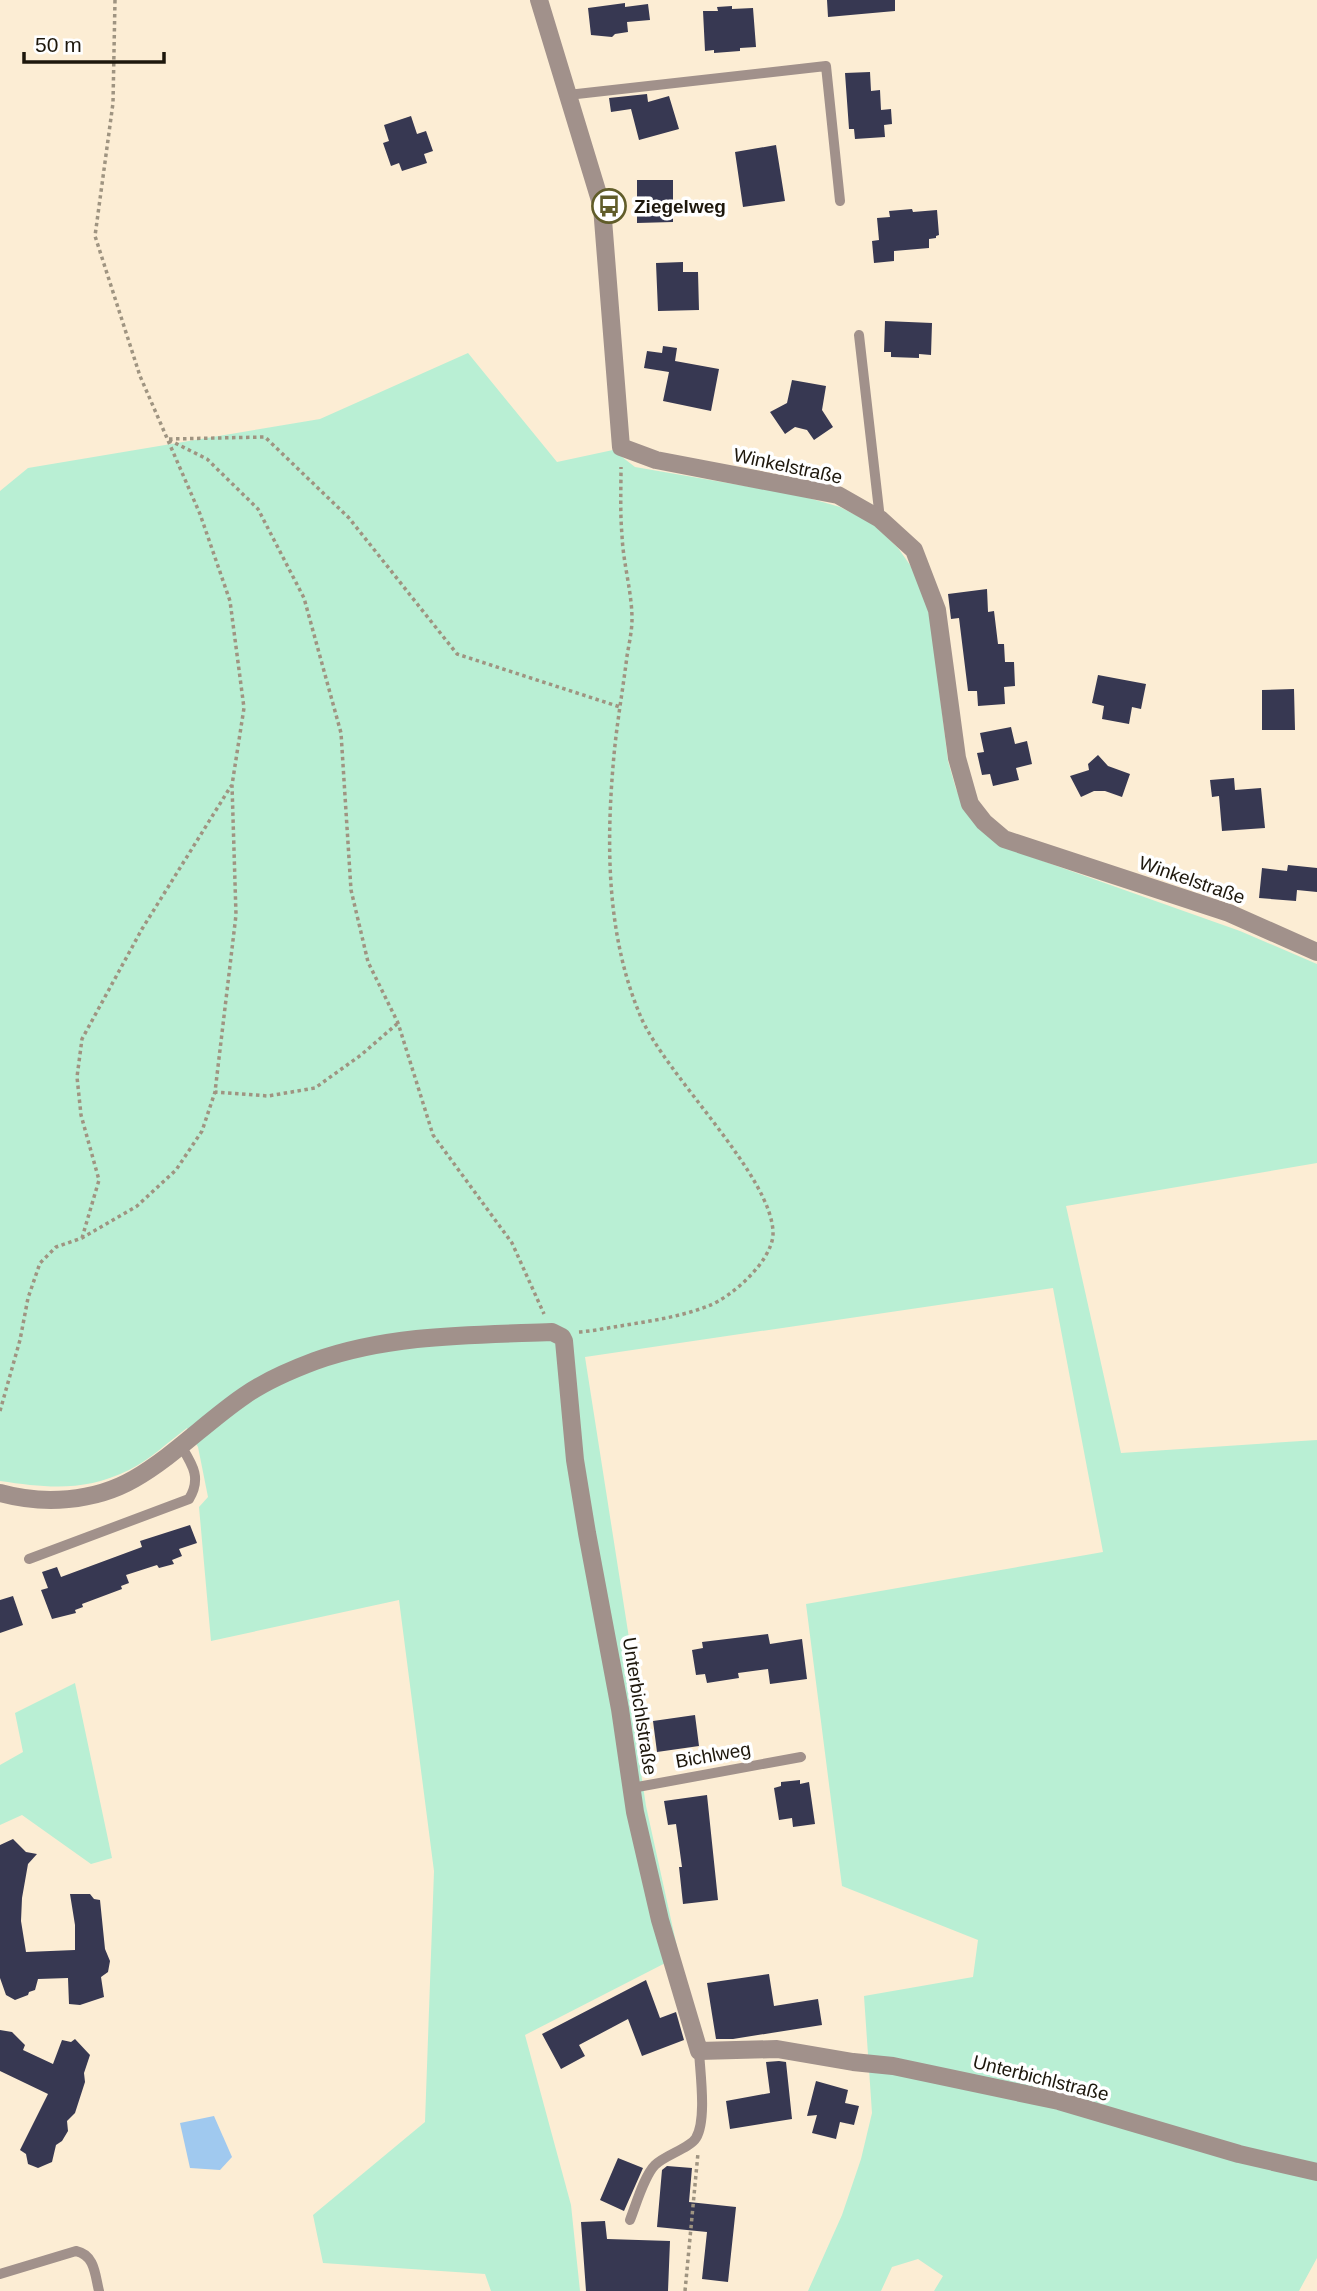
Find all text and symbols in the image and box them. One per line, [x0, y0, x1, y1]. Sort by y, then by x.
scale bar [24, 21, 164, 65]
text: 50 m [35, 33, 82, 56]
bus stop icon: Ziegelweg [590, 187, 628, 225]
place label: Ziegelweg [634, 196, 726, 217]
street label: Winkelstraße [732, 444, 844, 488]
street label: Winkelstraße [1136, 852, 1248, 908]
street label: Unterbichlstraße [619, 1636, 661, 1776]
street label: Bichlweg [674, 1738, 752, 1772]
street label: Unterbichlstraße [971, 2051, 1111, 2105]

